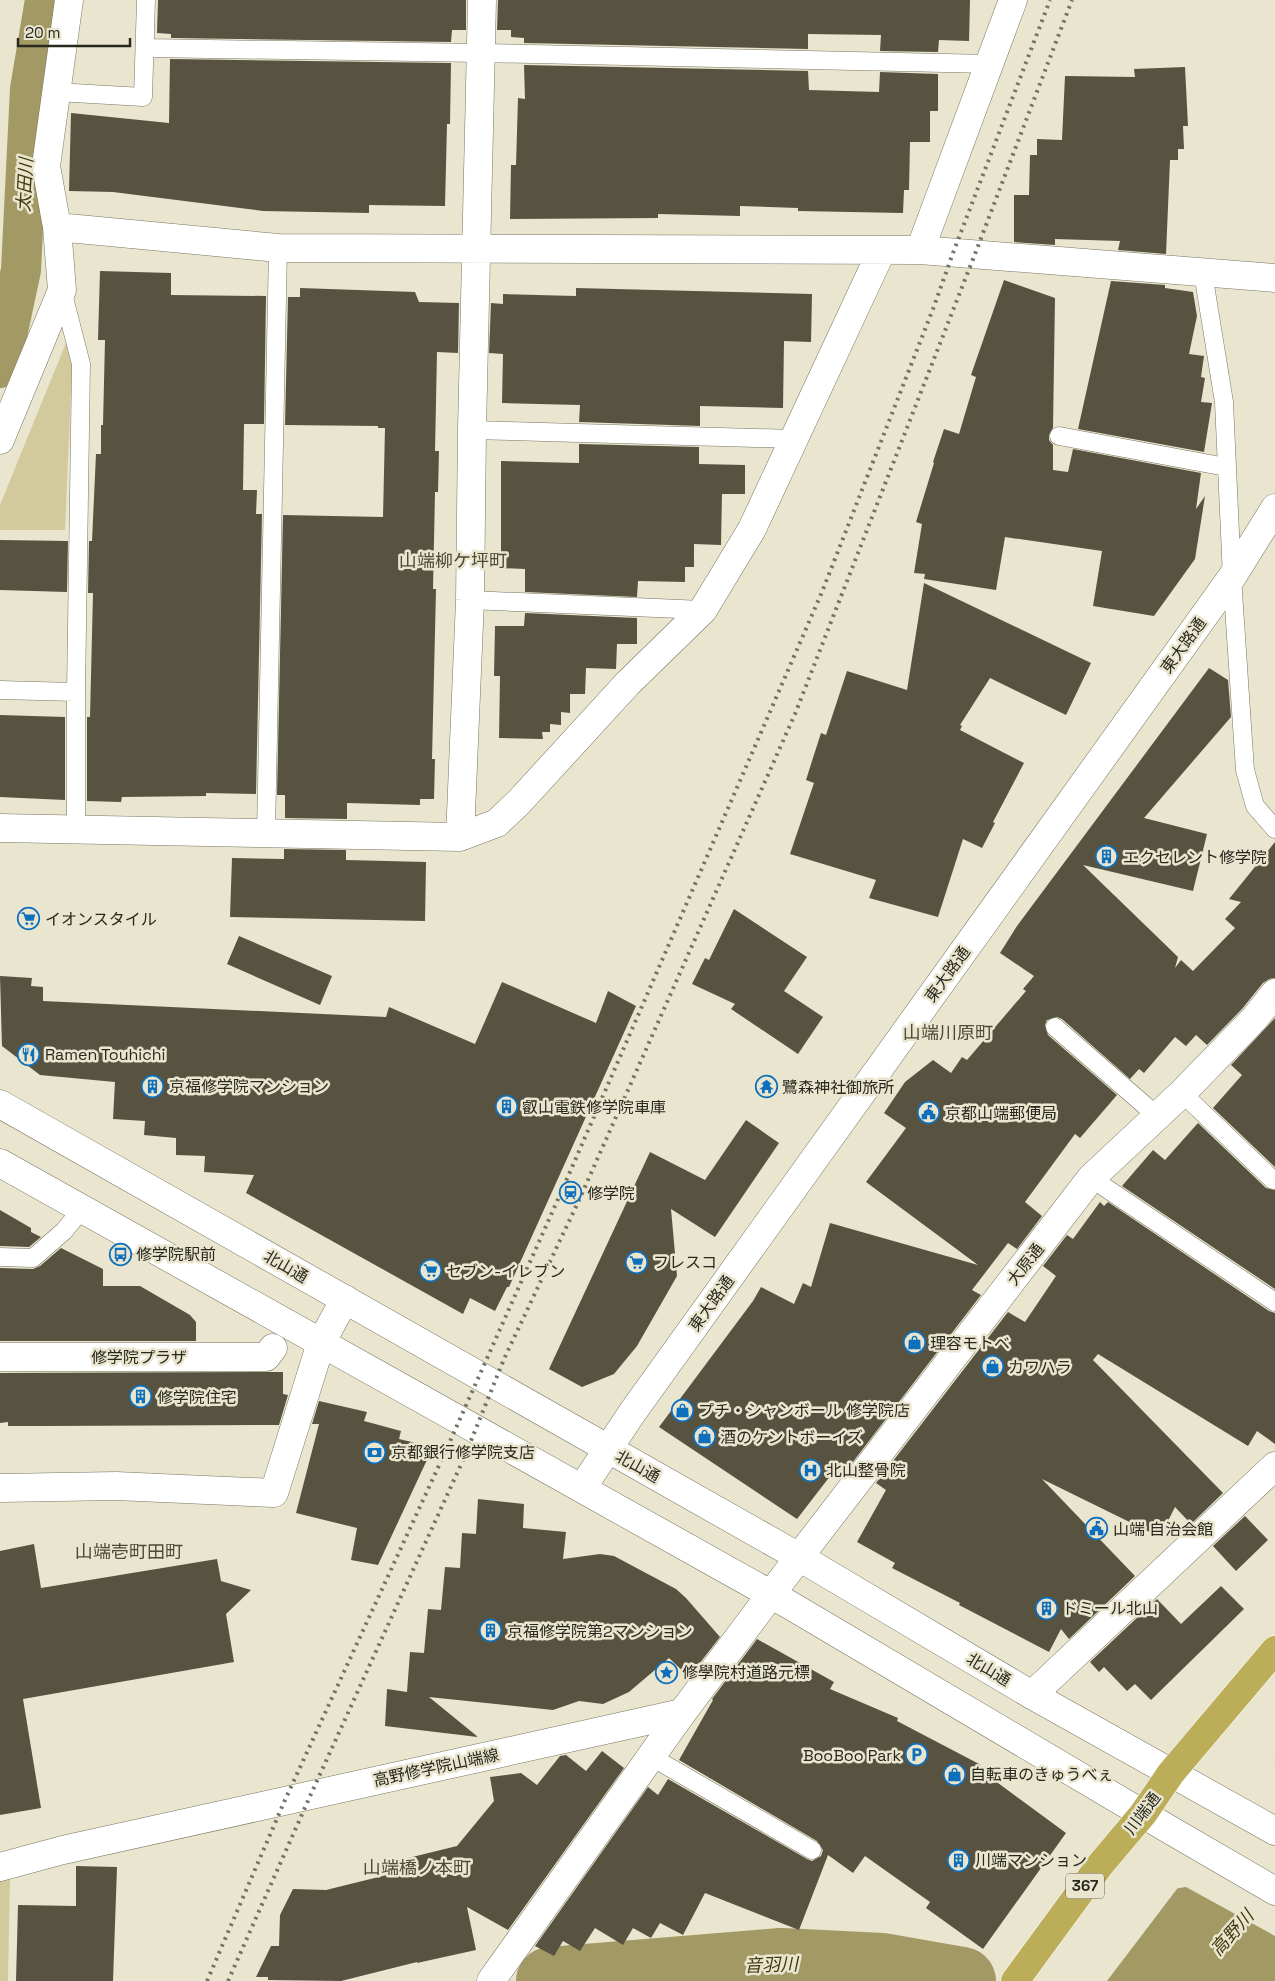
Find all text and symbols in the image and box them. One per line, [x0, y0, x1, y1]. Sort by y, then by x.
scale bar [18, 15, 130, 47]
text: 20 m [25, 23, 60, 42]
water label: 太田川 [12, 155, 38, 213]
district label: 山端柳ケ坪町 [399, 549, 507, 572]
street label: 東大路通 [1156, 613, 1211, 677]
building icon: エクセレント修学院 [1095, 845, 1119, 869]
place label: エクセレント修学院 [1123, 847, 1267, 868]
supermarket icon: イオンスタイル [17, 907, 41, 931]
place label: イオンスタイル [45, 909, 157, 930]
street label: 東大路通 [920, 942, 975, 1006]
district label: 山端川原町 [903, 1021, 993, 1044]
restaurant icon: Ramen Touhichi [17, 1042, 41, 1066]
place label: Ramen Touhichi [45, 1044, 166, 1065]
building icon: 京福修学院マンション [141, 1074, 165, 1098]
temple icon: 鷺森神社御旅所 [754, 1075, 778, 1099]
place label: 京福修学院マンション [169, 1076, 329, 1097]
place label: 鷺森神社御旅所 [782, 1077, 894, 1098]
building icon: 叡山電鉄修学院車庫 [494, 1095, 518, 1119]
place label: 叡山電鉄修学院車庫 [522, 1097, 666, 1118]
public building icon: 京都山端郵便局 [917, 1101, 941, 1125]
place label: 京都山端郵便局 [945, 1103, 1057, 1124]
station icon: 修学院 [559, 1181, 583, 1205]
place label: 修学院 [587, 1183, 635, 1204]
street label: 大原通 [1002, 1239, 1048, 1290]
bus stop icon: 修学院駅前 [108, 1242, 132, 1266]
place label: 修学院駅前 [136, 1244, 216, 1265]
street label: 北山通 [260, 1245, 312, 1288]
supermarket icon: フレスコ [625, 1250, 649, 1274]
place label: フレスコ [653, 1252, 717, 1273]
supermarket icon: セブン-イレブン [418, 1259, 442, 1283]
place label: セブン-イレブン [446, 1261, 565, 1282]
street label: 東大路通 [684, 1271, 739, 1335]
shop icon: 理容モトベ [902, 1331, 926, 1355]
place label: 理容モトベ [930, 1333, 1010, 1354]
street label: 修学院プラザ [91, 1347, 187, 1368]
shop icon: カワハラ [980, 1355, 1004, 1379]
place label: カワハラ [1008, 1357, 1072, 1378]
building icon: 修学院住宅 [129, 1385, 153, 1409]
place label: 修学院住宅 [157, 1387, 237, 1408]
shop icon: プチ・シャンボール 修学院店 [670, 1398, 694, 1422]
place label: プチ・シャンボール 修学院店 [698, 1400, 910, 1421]
shop icon: 酒のケントボーイズ [692, 1425, 716, 1449]
place label: 酒のケントボーイズ [720, 1427, 863, 1448]
bank icon: 京都銀行修学院支店 [363, 1440, 387, 1464]
place label: 京都銀行修学院支店 [391, 1442, 535, 1463]
street label: 北山通 [612, 1446, 664, 1487]
hospital icon: 北山整骨院 [798, 1458, 822, 1482]
place label: 北山整骨院 [826, 1460, 906, 1481]
public building icon: 山端 自治会館 [1085, 1517, 1109, 1541]
place label: 山端 自治会館 [1113, 1519, 1213, 1540]
district label: 山端壱町田町 [75, 1540, 183, 1563]
building icon: ドミール北山 [1034, 1596, 1058, 1620]
place label: ドミール北山 [1062, 1598, 1158, 1619]
building icon: 京福修学院第2マンション [479, 1619, 503, 1643]
place label: 京福修学院第2マンション [507, 1621, 693, 1642]
street label: 北山通 [963, 1648, 1015, 1691]
place icon: 修學院村道路元標 [654, 1660, 678, 1684]
place label: 修學院村道路元標 [682, 1662, 810, 1683]
parking icon: BooBoo Park [905, 1743, 929, 1767]
street label: 高野修学院山端線 [371, 1744, 501, 1791]
place label: BooBoo Park [803, 1745, 901, 1766]
shop icon: 自転車のきゅうべぇ [942, 1762, 966, 1786]
place label: 自転車のきゅうべぇ [970, 1764, 1114, 1785]
street label: 川端通 [1120, 1788, 1165, 1839]
building icon: 川端マンション [947, 1848, 971, 1872]
place label: 川端マンション [975, 1850, 1087, 1871]
district label: 山端橋ノ本町 [363, 1856, 471, 1879]
road number: 367 [1066, 1874, 1104, 1898]
water label: 高野川 [1205, 1903, 1260, 1960]
water label: 音羽川 [744, 1952, 800, 1977]

